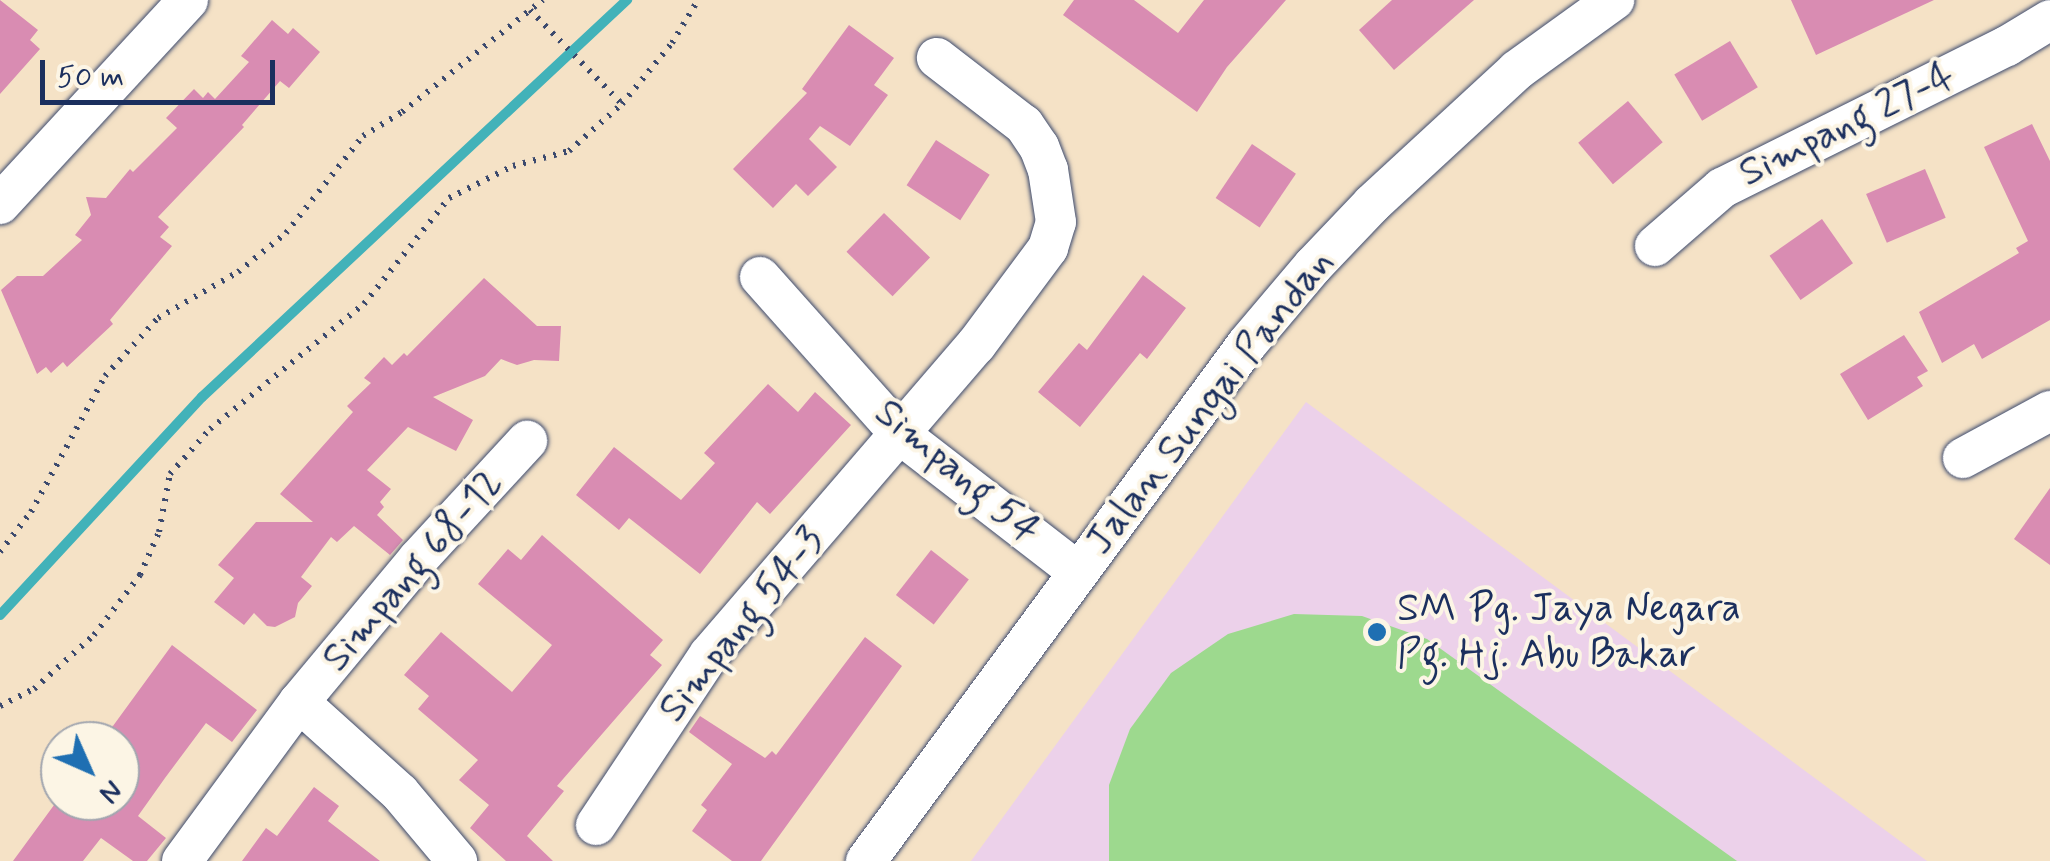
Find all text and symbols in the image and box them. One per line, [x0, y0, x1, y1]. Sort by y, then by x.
scale bar [45, 40, 280, 102]
street label: Simpang 27-4 [1732, 52, 1962, 198]
text: 50 m [57, 58, 124, 97]
street label: Jalan Sungai Pandan [1079, 244, 1341, 560]
street label: Simpang 54 [865, 389, 1049, 555]
street label: Simpang 68-12 [312, 460, 514, 682]
street label: Simpang 54-3 [649, 518, 835, 732]
place label: SM Pg. Jaya Negara Pg. Hj. Abu Bakar [1397, 585, 1749, 679]
marker: SM Pg. Jaya Negara Pg. Hj. Abu Bakar [1366, 621, 1388, 643]
north arrow [40, 721, 140, 821]
text: N [90, 771, 130, 811]

